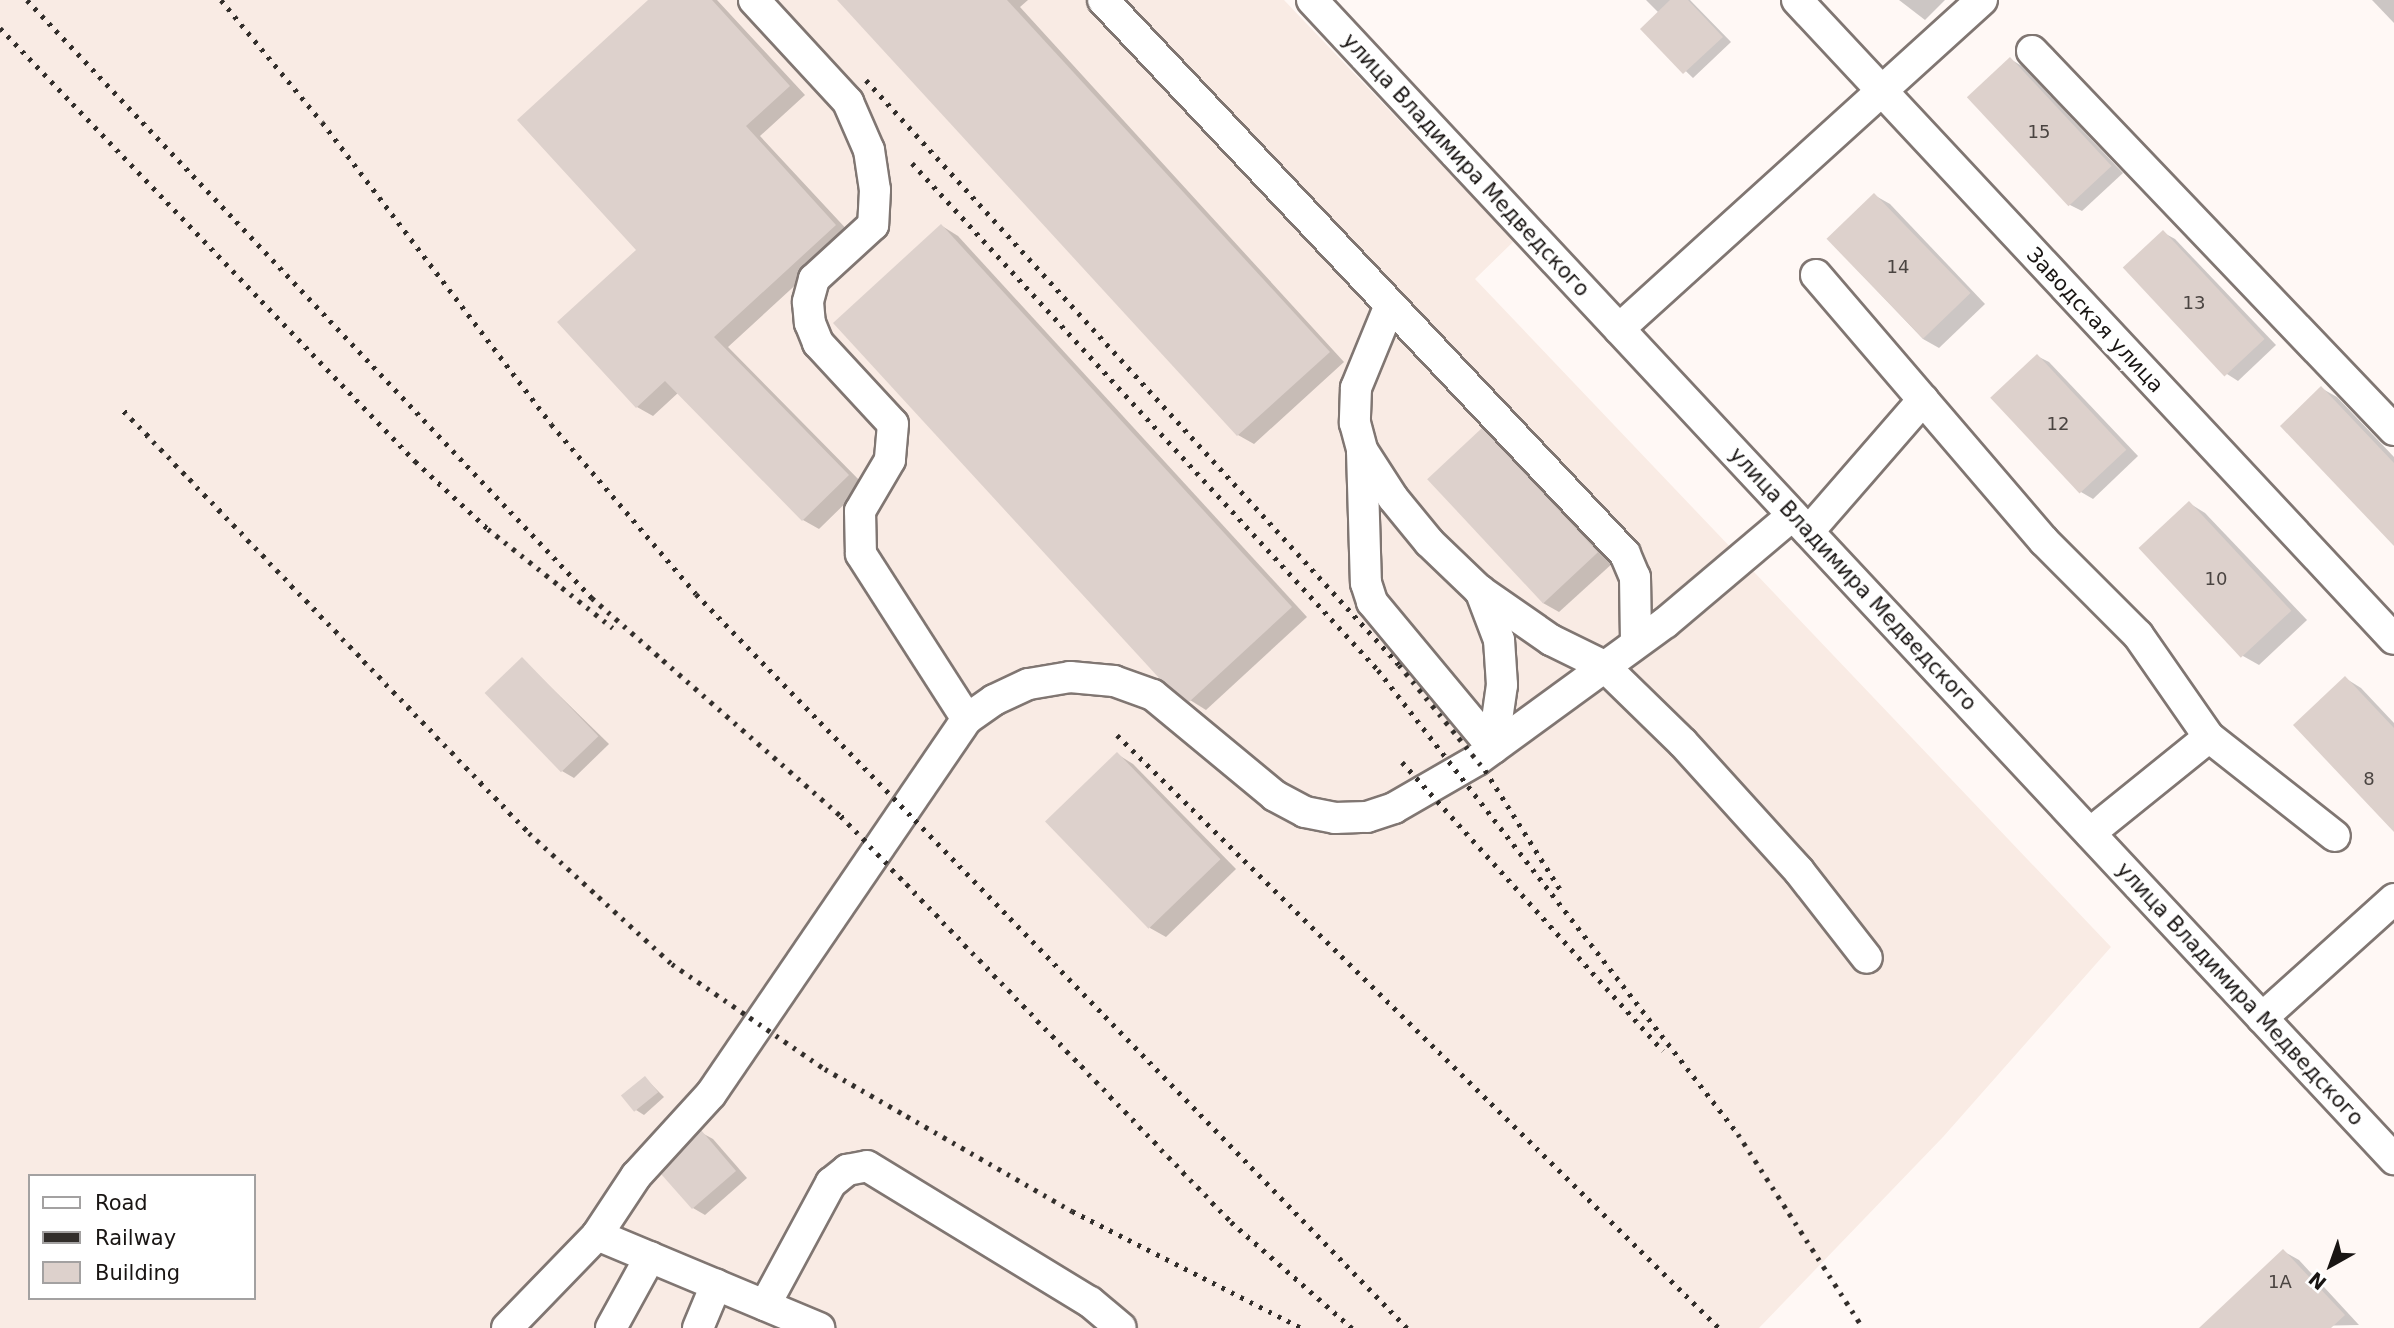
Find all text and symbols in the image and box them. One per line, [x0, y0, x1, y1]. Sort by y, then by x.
street label: улица Владимира Медведского [1337, 28, 1595, 302]
house number: 15 [2028, 121, 2050, 143]
street label: Заводская улица [2021, 242, 2169, 398]
house number: 14 [1887, 256, 1909, 278]
house number: 13 [2183, 292, 2205, 314]
house number: 12 [2047, 413, 2069, 435]
street label: улица Владимира Медведского [1724, 442, 1982, 716]
house number: 10 [2205, 568, 2227, 590]
house number: 8 [2363, 768, 2375, 790]
street label: улица Владимира Медведского [2111, 857, 2369, 1131]
legend [28, 1174, 256, 1300]
text: Road [95, 1191, 148, 1215]
text: Railway [95, 1226, 176, 1250]
north arrow [2296, 1230, 2366, 1300]
text: Building [95, 1261, 180, 1285]
text: N [2304, 1268, 2331, 1295]
house number: 1А [2268, 1271, 2292, 1293]

